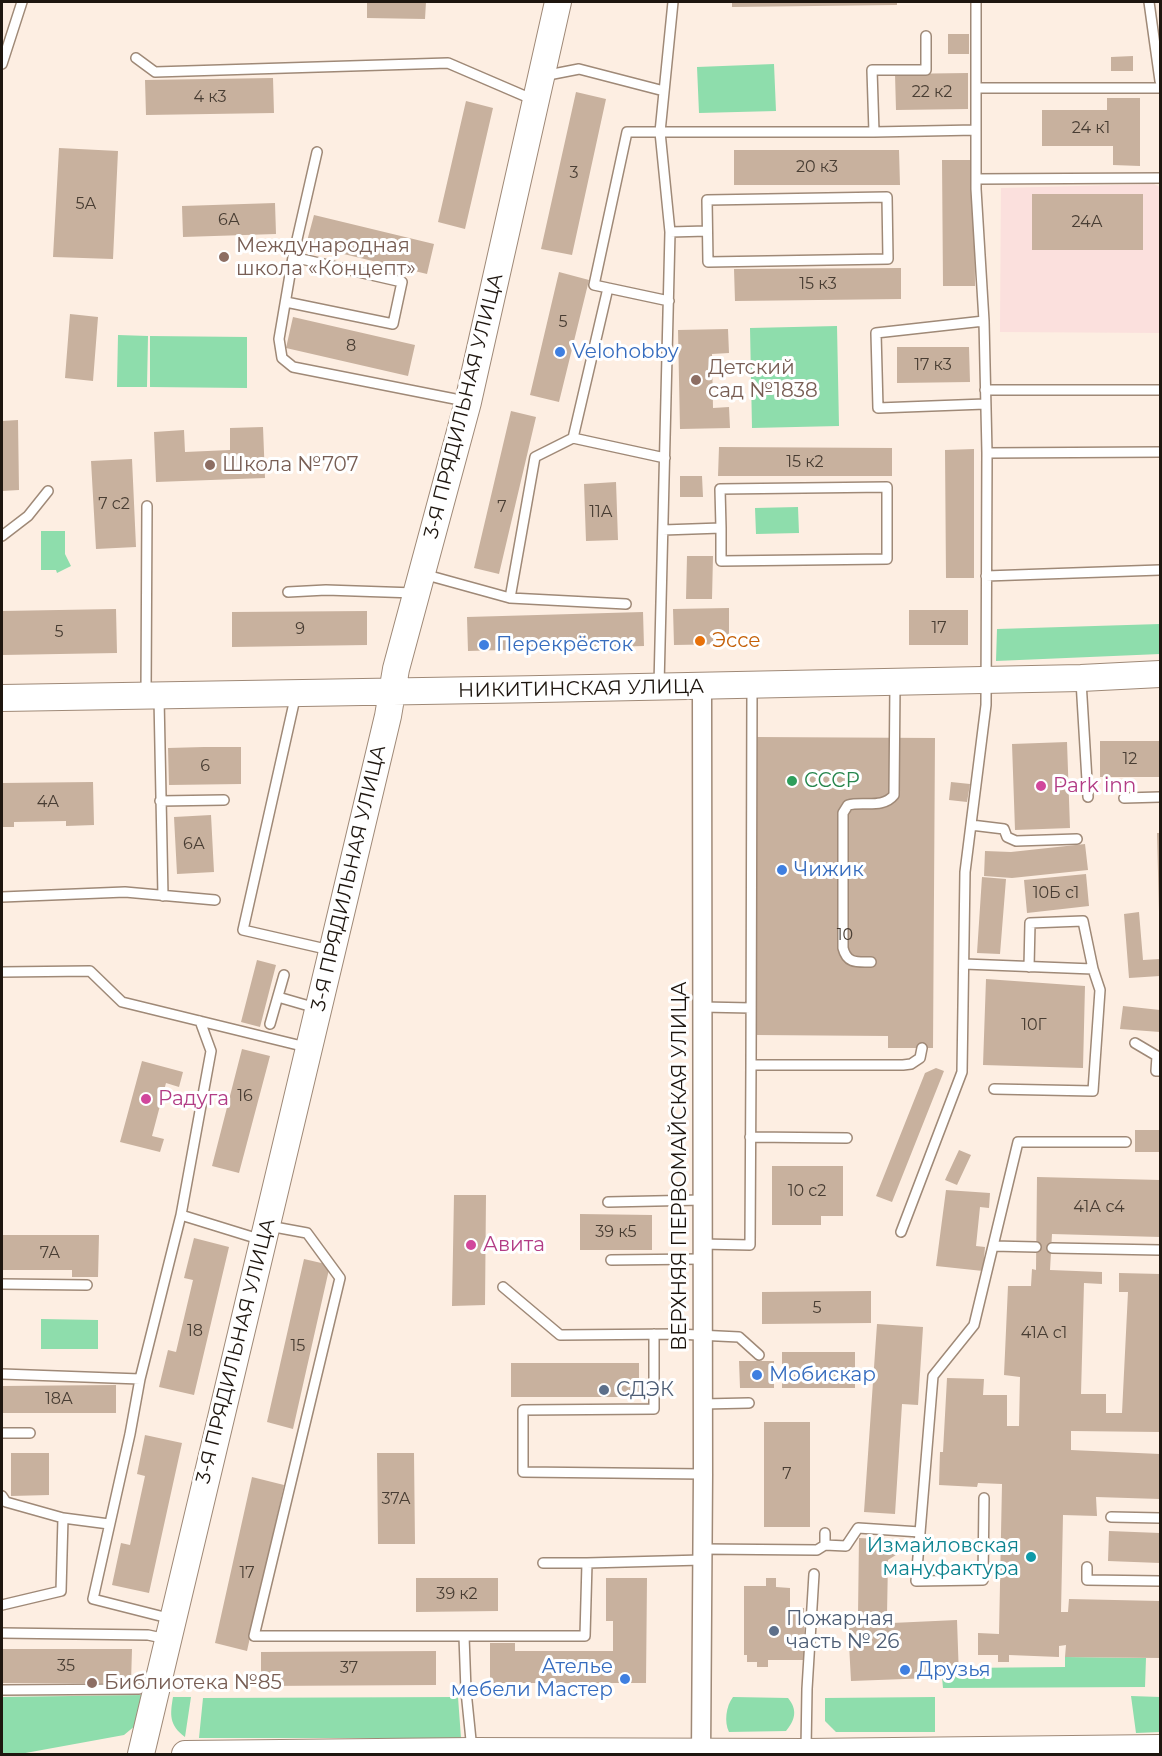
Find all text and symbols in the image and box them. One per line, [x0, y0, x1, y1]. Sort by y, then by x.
house number: 22 к2 [912, 82, 952, 102]
house number: 4 к3 [193, 87, 227, 107]
house number: 24 к1 [1072, 118, 1110, 138]
house number: 20 к3 [796, 157, 838, 177]
house number: 3 [569, 163, 579, 183]
house number: 5А [76, 194, 96, 214]
house number: 6А [218, 210, 240, 230]
house number: 24А [1071, 212, 1103, 232]
place label: Международная школа «Концепт» [236, 234, 416, 281]
marker: Международная школа «Концепт» [217, 250, 231, 264]
street label: 3-Я ПРЯДИЛЬНАЯ УЛИЦА [419, 271, 509, 541]
house number: 15 к3 [799, 274, 837, 294]
house number: 5 [558, 312, 568, 332]
house number: 8 [346, 336, 356, 356]
place label: Velohobby [572, 340, 679, 364]
marker: Velohobby [553, 345, 567, 359]
house number: 17 к3 [914, 355, 952, 375]
place label: Детский сад №1838 [708, 356, 818, 403]
marker: Детский сад №1838 [689, 373, 703, 387]
house number: 15 к2 [786, 452, 824, 472]
place label: Школа №707 [222, 453, 358, 477]
marker: Школа №707 [203, 458, 217, 472]
house number: 7 с2 [98, 494, 130, 514]
house number: 7 [497, 497, 507, 517]
house number: 11А [589, 502, 613, 522]
house number: 17 [931, 618, 947, 638]
house number: 9 [295, 619, 305, 639]
house number: 5 [54, 622, 64, 642]
place label: Эссе [712, 629, 761, 653]
place label: Перекрёсток [496, 633, 633, 657]
marker: Эссе [693, 634, 707, 648]
marker: Перекрёсток [477, 638, 491, 652]
street label: НИКИТИНСКАЯ УЛИЦА [458, 675, 704, 703]
street label: 3-Я ПРЯДИЛЬНАЯ УЛИЦА [307, 743, 391, 1013]
house number: 12 [1123, 749, 1137, 769]
house number: 6 [200, 756, 210, 776]
place label: СССР [804, 769, 860, 793]
marker: СССР [785, 774, 799, 788]
place label: Park inn [1053, 774, 1136, 798]
marker: Park inn [1034, 779, 1048, 793]
house number: 4А [37, 792, 59, 812]
house number: 6А [183, 834, 205, 854]
place label: Чижик [794, 858, 864, 882]
marker: Чижик [775, 863, 789, 877]
house number: 10Б с1 [1033, 883, 1079, 903]
house number: 10 [837, 925, 853, 945]
street label: ВЕРХНЯЯ ПЕРВОМАЙСКАЯ УЛИЦА [668, 981, 692, 1351]
house number: 10Г [1021, 1015, 1047, 1035]
house number: 16 [237, 1086, 253, 1106]
place label: Радуга [158, 1087, 229, 1111]
marker: Радуга [139, 1092, 153, 1106]
house number: 10 с2 [788, 1181, 826, 1201]
house number: 41А с4 [1073, 1197, 1125, 1217]
street label: 3-Я ПРЯДИЛЬНАЯ УЛИЦА [191, 1216, 281, 1486]
house number: 39 к5 [595, 1222, 637, 1242]
place label: Авита [483, 1233, 545, 1257]
marker: Авита [464, 1238, 478, 1252]
house number: 7А [40, 1243, 60, 1263]
house number: 5 [812, 1298, 822, 1318]
house number: 18 [187, 1321, 203, 1341]
house number: 41А с1 [1021, 1323, 1067, 1343]
house number: 15 [291, 1336, 305, 1356]
place label: Мобискар [769, 1363, 876, 1387]
marker: Мобискар [750, 1368, 764, 1382]
place label: СДЭК [616, 1378, 674, 1402]
marker: СДЭК [597, 1383, 611, 1397]
house number: 18А [45, 1389, 73, 1409]
house number: 7 [782, 1464, 792, 1484]
house number: 37А [381, 1489, 411, 1509]
place label: Измайловская мануфактура [867, 1534, 1019, 1581]
marker: Измайловская мануфактура [1024, 1550, 1038, 1564]
house number: 17 [239, 1563, 255, 1583]
house number: 39 к2 [436, 1584, 478, 1604]
place label: Пожарная часть № 26 [786, 1607, 899, 1654]
marker: Пожарная часть № 26 [767, 1624, 781, 1638]
place label: Ателье мебели Мастер [451, 1655, 613, 1702]
house number: 35 [57, 1656, 75, 1676]
house number: 37 [340, 1658, 358, 1678]
place label: Друзья [917, 1658, 991, 1682]
marker: Друзья [898, 1663, 912, 1677]
place label: Библиотека №85 [104, 1671, 282, 1695]
marker: Ателье мебели Мастер [618, 1672, 632, 1686]
marker: Библиотека №85 [85, 1676, 99, 1690]

